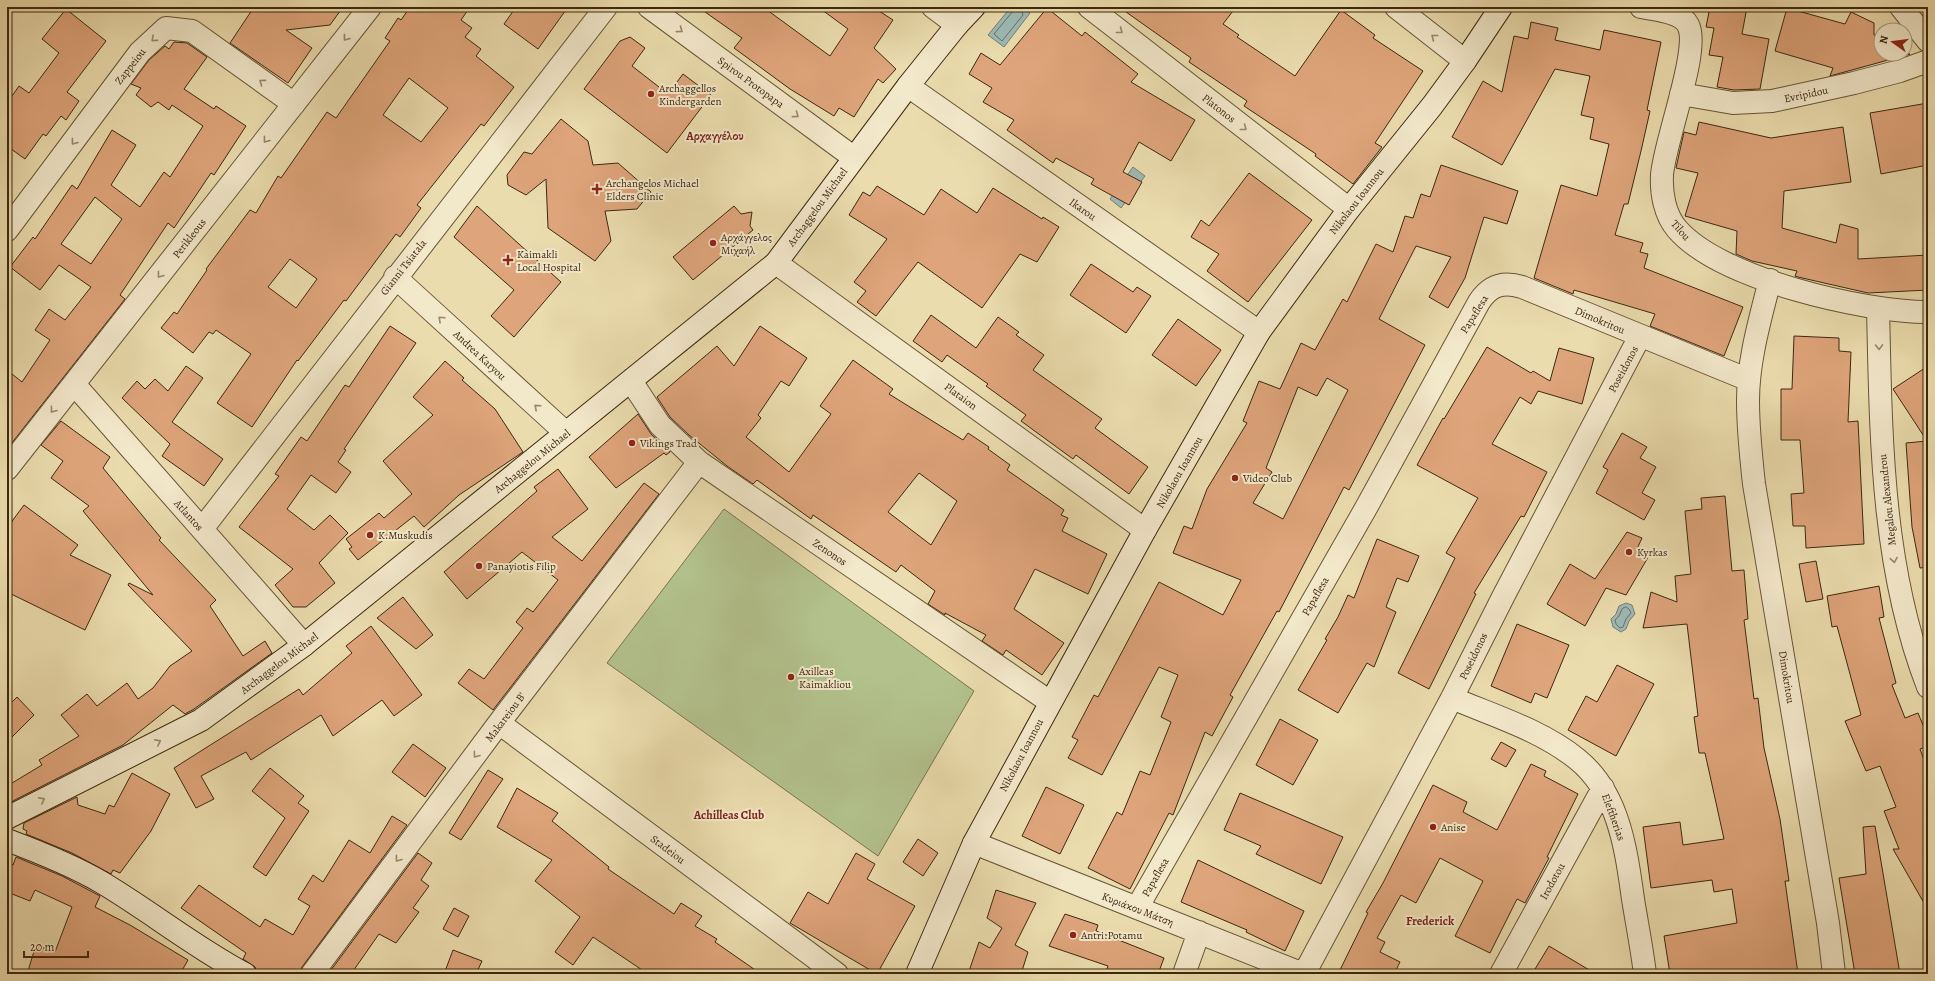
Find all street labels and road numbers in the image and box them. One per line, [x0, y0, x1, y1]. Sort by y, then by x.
street label: Zappeiou [111, 45, 149, 88]
street label: Spirou Protopapa [714, 53, 788, 112]
street label: Evripidou [1783, 83, 1830, 106]
street label: Platonos [1199, 91, 1239, 126]
street label: Archaggelou Michael [783, 165, 851, 250]
street label: Nikolaou Ioannou [1326, 165, 1387, 238]
street label: Ikarou [1066, 195, 1099, 224]
street label: Perikleous [169, 215, 210, 261]
street label: Tilou [1667, 217, 1694, 244]
street label: Gianni Tsiatala [377, 235, 431, 299]
street label: Papaflesa [1457, 291, 1493, 336]
street label: Dimokritou [1572, 303, 1627, 338]
street label: Andrea Karyou [449, 326, 509, 384]
street label: Poseidonos [1605, 343, 1642, 395]
street label: Plataion [941, 379, 980, 413]
street label: Archaggelou Michael [490, 426, 574, 497]
street label: Nikolaou Ioannou [1153, 433, 1206, 511]
street label: Megalou Alexandrou [1875, 453, 1900, 546]
street label: Atlantos [170, 496, 207, 534]
street label: Zenonos [810, 535, 850, 569]
street label: Papaflesa [1298, 573, 1333, 618]
street label: Archaggelou Michael [237, 629, 322, 698]
street label: Poseidonos [1456, 630, 1491, 682]
street label: Dimokritou [1775, 650, 1798, 705]
street label: Makareiou B' [482, 689, 529, 745]
street label: Nikolaou Ioannou [996, 716, 1047, 794]
street label: Eleftherias [1598, 792, 1629, 843]
street label: Stadeiou [647, 831, 688, 867]
street label: Papaflesa [1138, 854, 1173, 899]
street label: Irodotou [1536, 860, 1569, 902]
street label: Κυριάκου Μάτση [1100, 889, 1176, 930]

